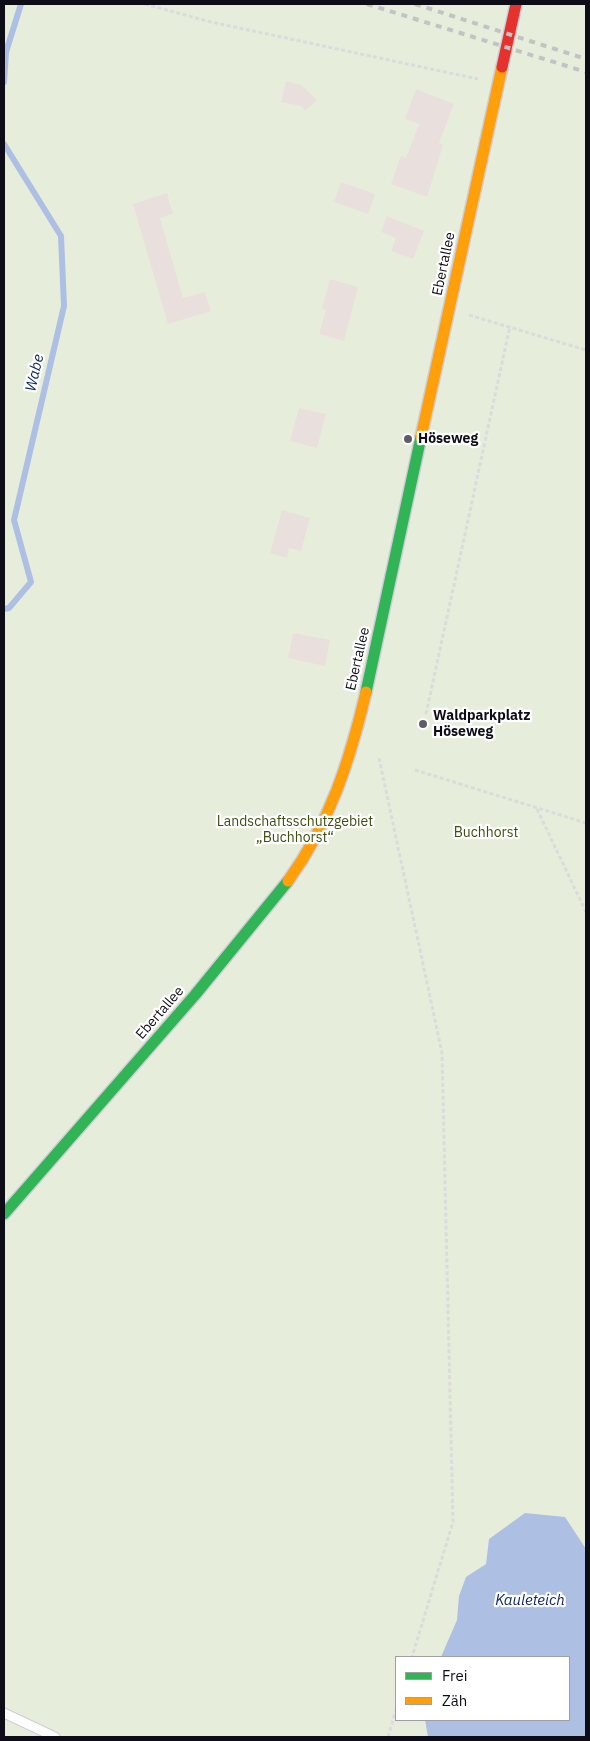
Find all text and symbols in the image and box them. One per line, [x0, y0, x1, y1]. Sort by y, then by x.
street label: Ebertallee [429, 231, 459, 297]
water label: Wabe [22, 353, 48, 393]
place label: Höseweg [418, 431, 478, 447]
marker: Höseweg [402, 433, 414, 445]
street label: Ebertallee [343, 626, 373, 692]
place label: Waldparkplatz Höseweg [433, 708, 530, 740]
marker: Waldparkplatz Höseweg [417, 718, 429, 730]
park label: Landschaftsschutzgebiet „Buchhorst“ [217, 814, 373, 846]
park label: Buchhorst [454, 825, 518, 841]
street label: Ebertallee [133, 983, 187, 1043]
water label: Kauleteich [495, 1592, 565, 1610]
legend [395, 1656, 570, 1721]
text: Frei [442, 1666, 468, 1685]
text: Zäh [442, 1691, 467, 1710]

